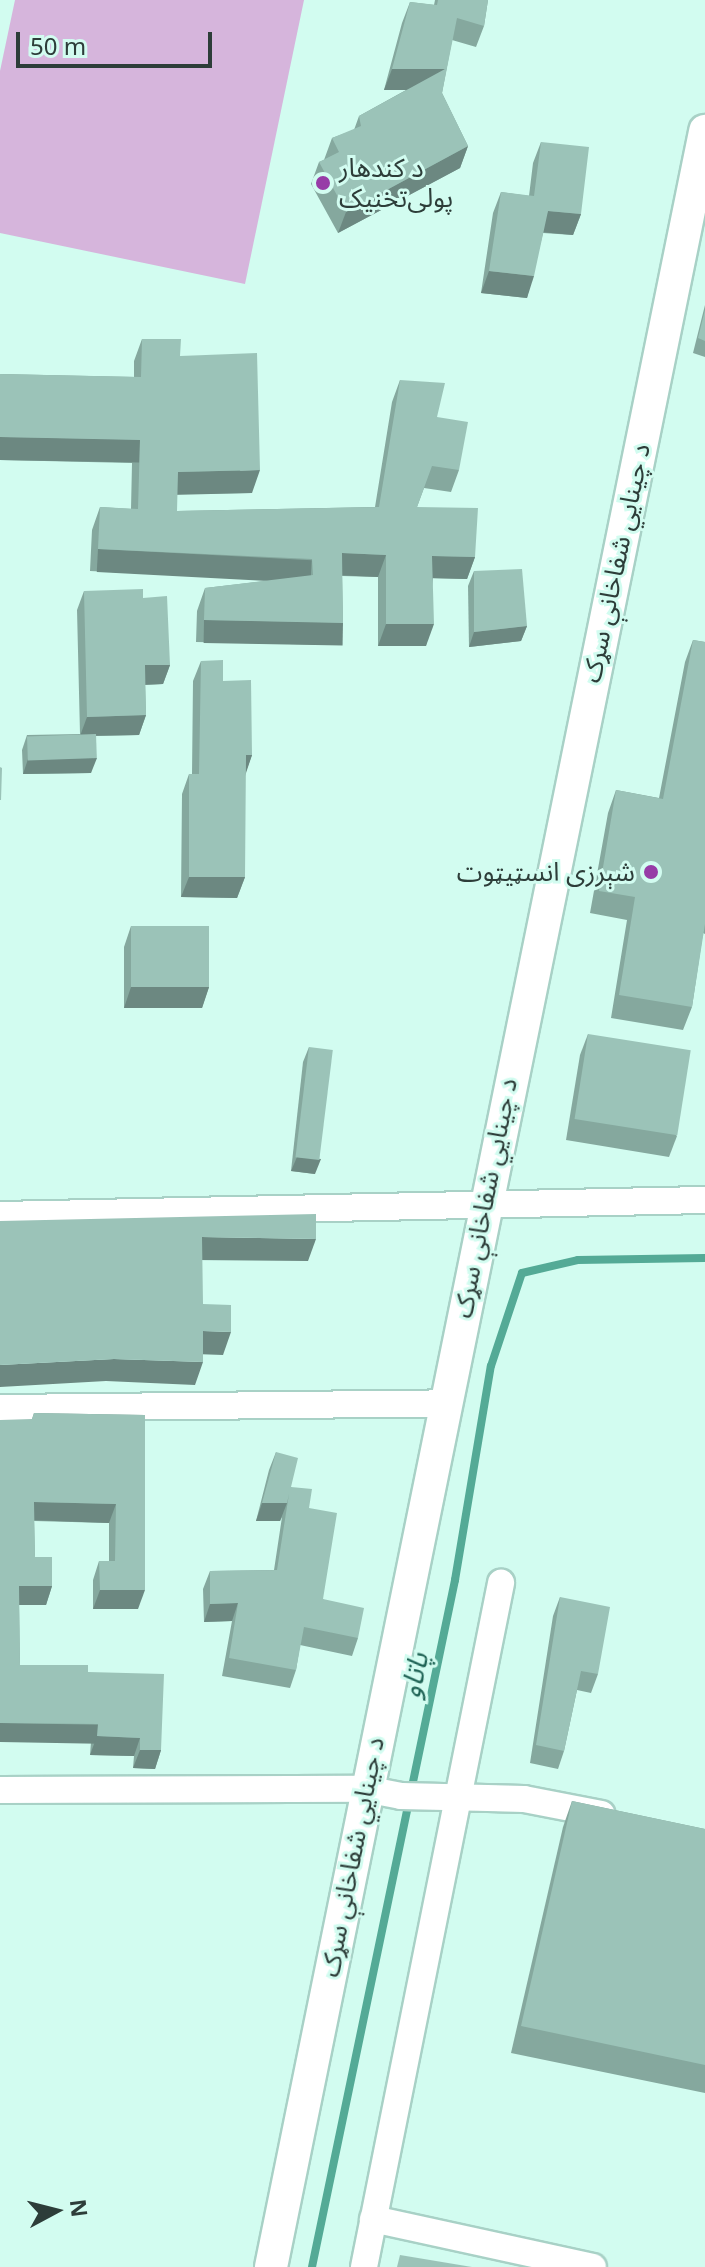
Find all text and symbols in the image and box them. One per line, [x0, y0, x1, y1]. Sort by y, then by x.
scale bar [20, 16, 216, 66]
text: 50 m [30, 29, 86, 62]
place label: د کندهار پولی‌تخنیک [339, 152, 453, 214]
marker: د کندهار پولی‌تخنیک [314, 174, 332, 192]
street label: د چينايي شفاخانې سړک [575, 441, 657, 685]
place label: شېرزی انسټيټوت [457, 856, 635, 888]
marker: شېرزی انسټيټوت [642, 863, 660, 881]
street label: د چينايي شفاخانې سړک [446, 1076, 524, 1320]
water label: پاتاو [392, 1649, 434, 1701]
street label: د چينايي شفاخانې سړک [313, 1735, 391, 1979]
north arrow [16, 2171, 96, 2251]
text: N [64, 2197, 96, 2219]

